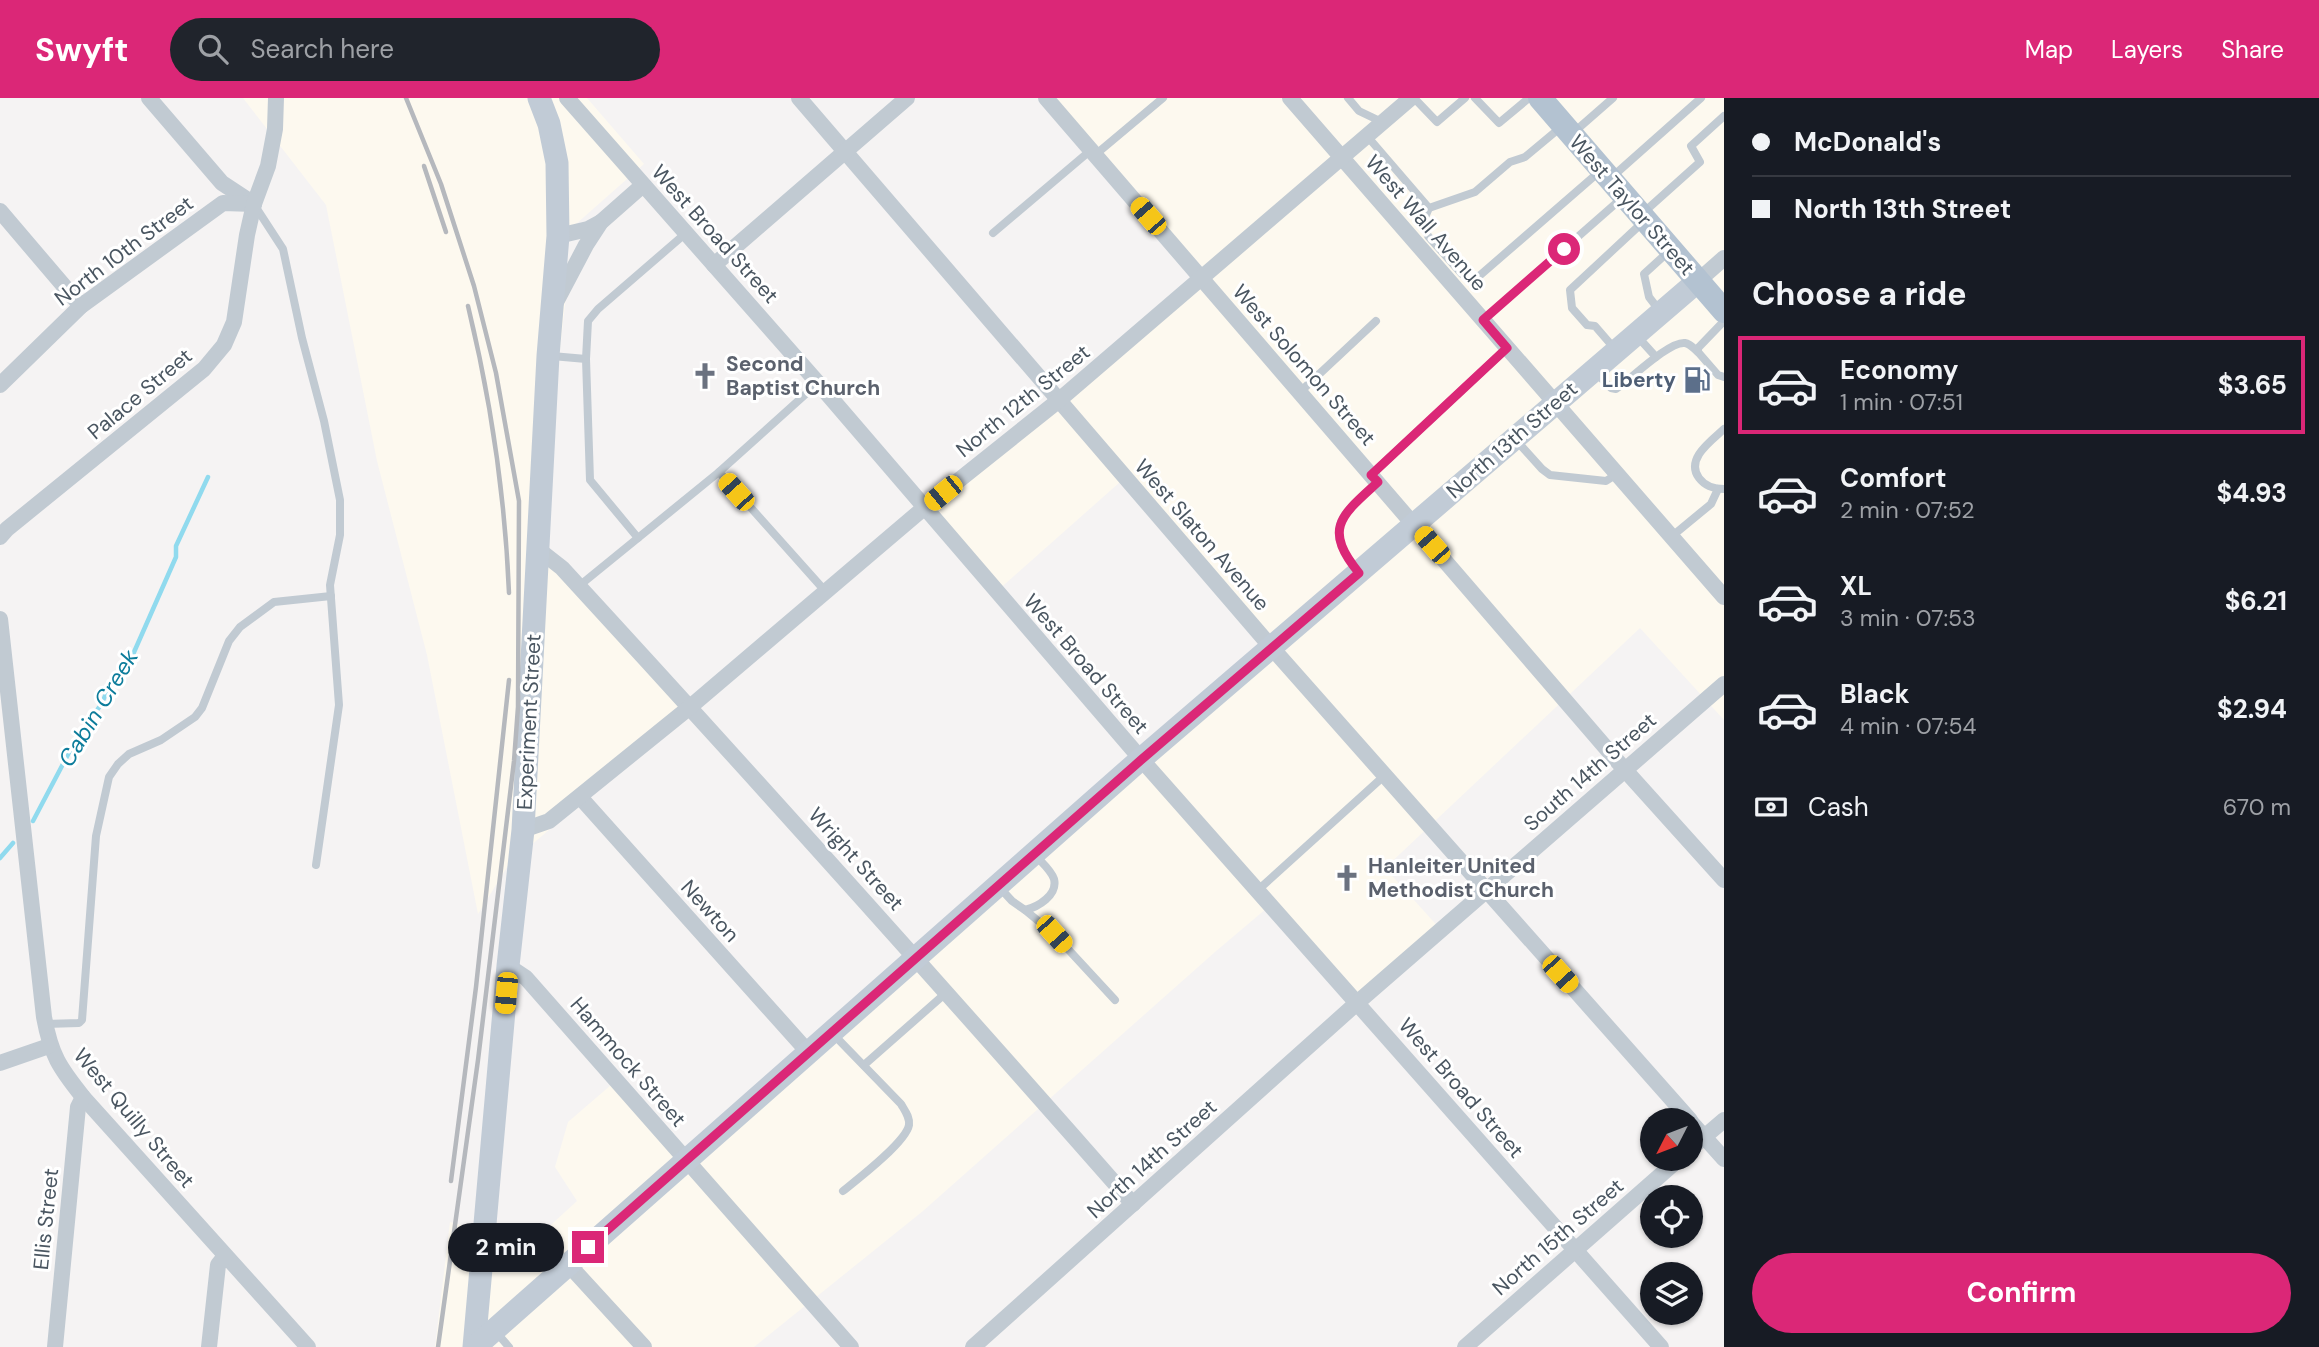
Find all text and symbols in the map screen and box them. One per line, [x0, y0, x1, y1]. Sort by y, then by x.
search box [170, 18, 660, 81]
text: Swyft [35, 28, 128, 71]
icon: search [194, 30, 232, 68]
text: Search here [250, 32, 394, 66]
text: Map [2025, 34, 2073, 65]
text: Layers [2111, 34, 2183, 65]
text: Share [2221, 34, 2284, 65]
text: McDonald's [1794, 125, 1941, 159]
street label: West Taylor Street [1563, 129, 1701, 281]
street label: West Wall Avenue [1359, 149, 1493, 297]
street label: West Broad Street [645, 159, 785, 309]
street label: North 10th Street [49, 190, 199, 312]
text: North 13th Street [1794, 192, 2011, 226]
car [1127, 193, 1170, 239]
route start [1548, 233, 1580, 265]
text: Choose a ride [1752, 273, 1967, 315]
street label: West Solomon Street [1226, 278, 1382, 452]
street label: North 12th Street [950, 338, 1096, 464]
street label: Palace Street [82, 342, 198, 446]
place label: Second Baptist Church [726, 350, 880, 402]
text: Economy [1840, 353, 1958, 387]
icon: car [1756, 354, 1819, 417]
church icon: Second Baptist Church [690, 361, 720, 391]
fuel station icon: Liberty [1682, 365, 1712, 395]
place label: Liberty [1602, 366, 1676, 394]
text: $3.65 [2218, 368, 2287, 402]
street label: North 13th Street [1441, 375, 1583, 505]
text: 1 min · 07:51 [1840, 387, 1963, 417]
street label: West Slaton Avenue [1128, 453, 1276, 617]
text: Comfort [1840, 461, 1946, 495]
icon: car [1756, 462, 1819, 525]
car [715, 469, 758, 515]
car [921, 472, 966, 514]
text: $4.93 [2217, 476, 2287, 510]
text: 2 min · 07:52 [1840, 495, 1975, 525]
car [1411, 522, 1454, 568]
text: XL [1840, 569, 1872, 603]
icon: car [1756, 570, 1819, 633]
text: $6.21 [2225, 584, 2287, 618]
street label: West Broad Street [1017, 588, 1155, 740]
text: 3 min · 07:53 [1840, 603, 1976, 633]
street label: Experiment Street [510, 633, 548, 811]
water label: Cabin Creek [51, 644, 145, 772]
text: Black [1840, 677, 1910, 711]
icon: car [1756, 678, 1819, 741]
text: $2.94 [2217, 692, 2287, 726]
street label: South 14th Street [1518, 707, 1662, 837]
text: 4 min · 07:54 [1840, 711, 1976, 741]
icon: cash [1752, 788, 1790, 826]
text: Cash [1808, 790, 1869, 824]
text: 670 m [2223, 792, 2291, 822]
street label: Wright Street [802, 801, 910, 917]
place label: Hanleiter United Methodist Church [1368, 852, 1554, 904]
church icon: Hanleiter United Methodist Church [1332, 863, 1362, 893]
street label: Newton [675, 874, 745, 948]
car [1033, 911, 1076, 957]
car [1539, 951, 1582, 997]
car [494, 971, 519, 1015]
street label: Hammock Street [564, 991, 692, 1133]
street label: West Broad Street [1392, 1012, 1530, 1164]
street label: West Quilly Street [67, 1042, 201, 1194]
street label: North 14th Street [1081, 1093, 1223, 1225]
north arrow [1640, 1108, 1703, 1171]
map controls [1640, 1108, 1703, 1325]
street label: Ellis Street [27, 1167, 65, 1271]
street label: North 15th Street [1486, 1172, 1630, 1302]
button: locate [1640, 1185, 1703, 1248]
callout: 2 min [448, 1222, 564, 1272]
route end [572, 1231, 604, 1263]
text: 2 min [476, 1232, 536, 1262]
button: Confirm [1752, 1253, 2291, 1333]
button: layers [1640, 1262, 1703, 1325]

